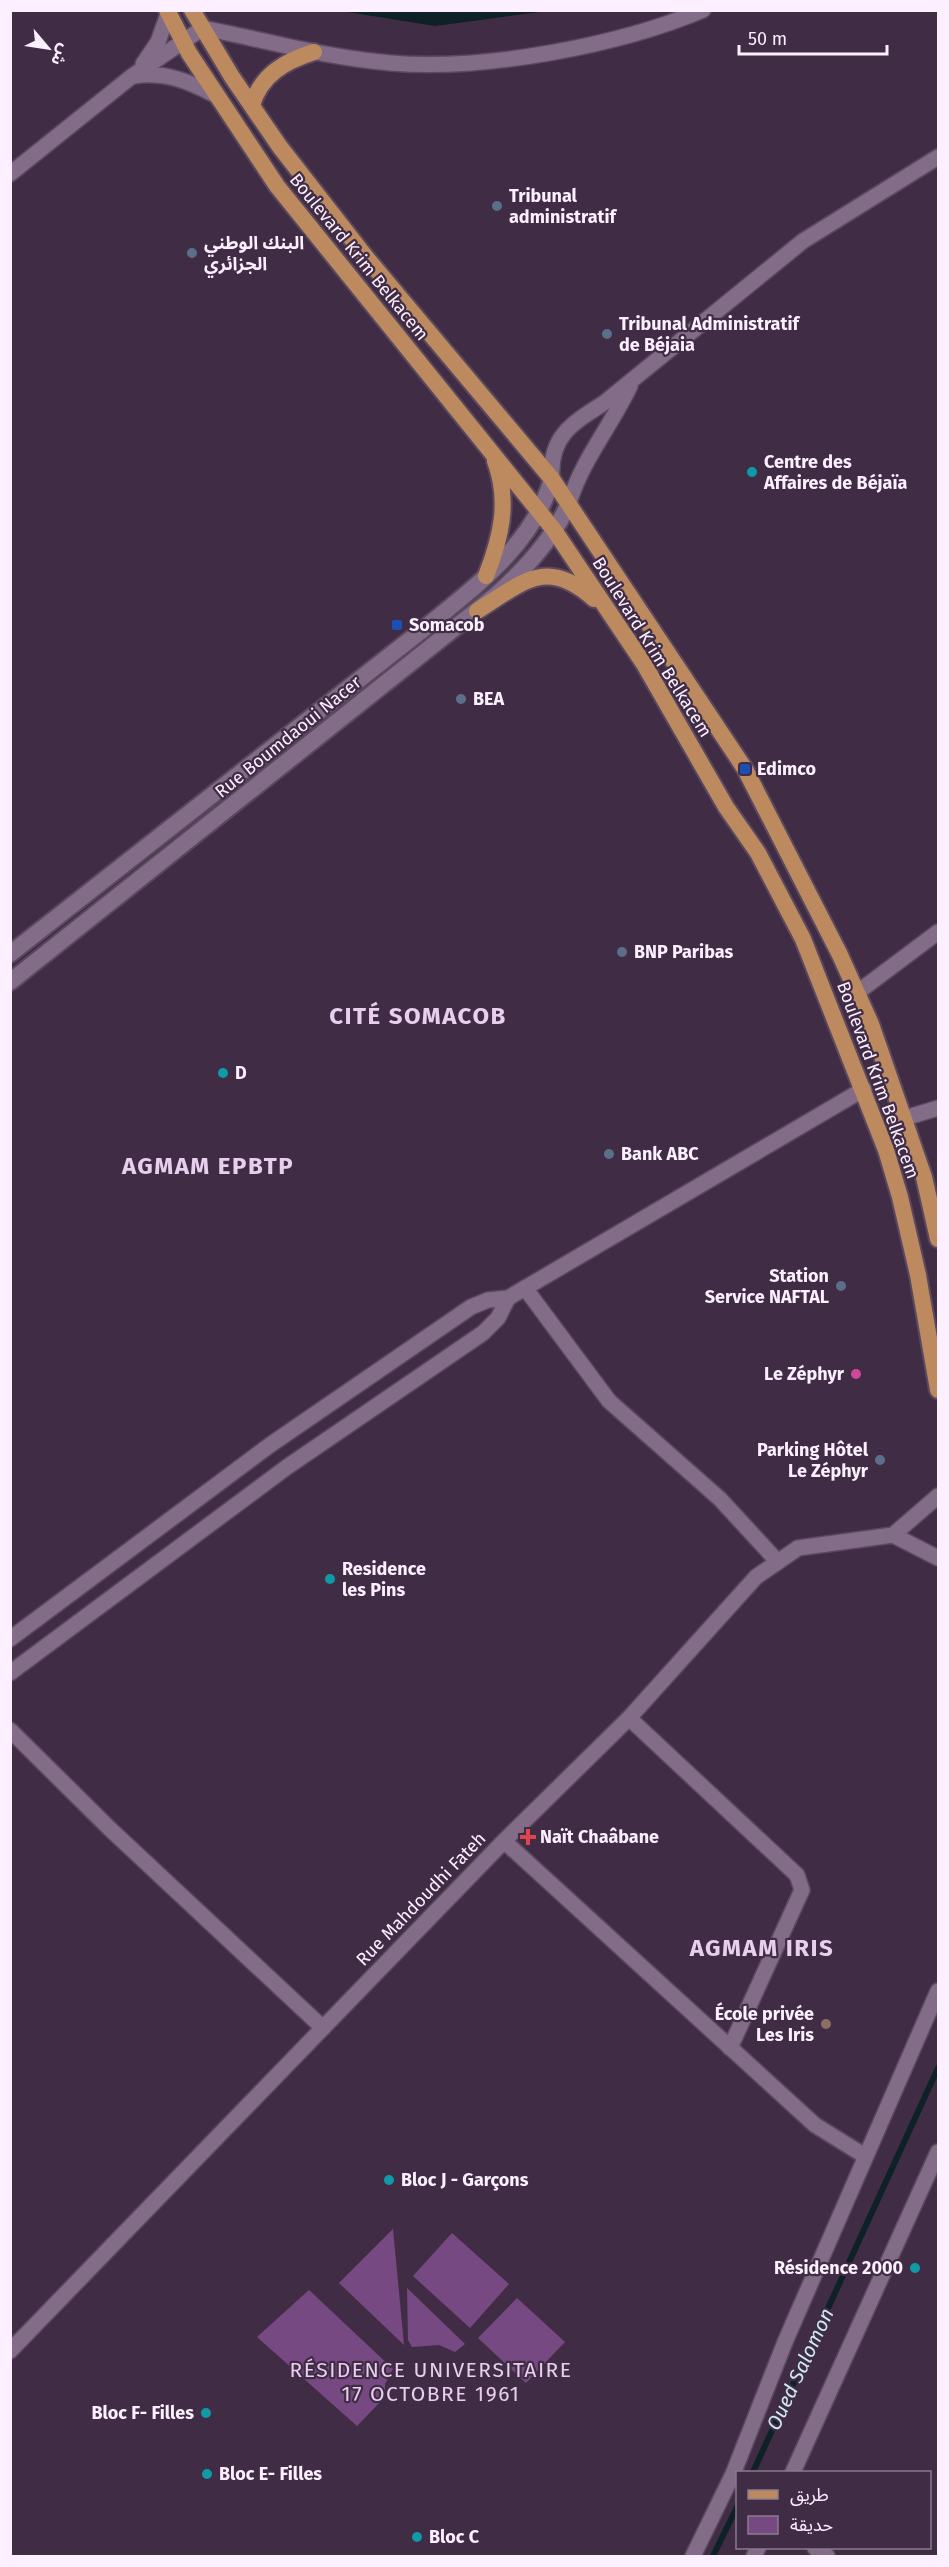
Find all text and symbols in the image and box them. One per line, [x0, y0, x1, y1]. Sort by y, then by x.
north arrow [18, 18, 78, 78]
scale bar [739, 18, 888, 56]
text: 50 m [748, 28, 787, 50]
text: ش [47, 41, 74, 69]
street label: Boulevard Krim Belkacem [285, 169, 433, 345]
place label: Tribunal administratif [509, 185, 618, 228]
marker: Tribunal administratif [490, 199, 504, 213]
place label: البنك الوطني الجزائري [204, 232, 304, 278]
marker: البنك الوطني الجزائري [185, 246, 199, 260]
place label: Tribunal Administratif de Béjaia [619, 313, 800, 356]
marker: Tribunal Administratif de Béjaia [600, 327, 614, 341]
place label: Centre des Affaires de Béjaïa [763, 451, 908, 494]
marker: Centre des Affaires de Béjaïa [745, 465, 759, 479]
street label: Boulevard Krim Belkacem [587, 553, 717, 741]
place label: Somacob [409, 614, 485, 636]
marker: Somacob [390, 618, 404, 632]
street label: Rue Boumdaoui Nacer [210, 671, 366, 803]
place label: BEA [473, 688, 505, 710]
marker: BEA [454, 692, 468, 706]
place label: Edimco [757, 758, 816, 780]
marker: Edimco [738, 762, 752, 776]
place label: BNP Paribas [634, 941, 733, 963]
marker: BNP Paribas [615, 945, 629, 959]
street label: Boulevard Krim Belkacem [832, 978, 924, 1182]
district label: CITÉ SOMACOB [329, 1001, 507, 1030]
place label: D [235, 1062, 247, 1084]
marker: D [216, 1066, 230, 1080]
place label: Bank ABC [621, 1143, 699, 1165]
marker: Bank ABC [602, 1147, 616, 1161]
district label: AGMAM EPBTP [121, 1152, 294, 1180]
place label: Station Service NAFTAL [705, 1265, 829, 1308]
marker: Station Service NAFTAL [834, 1279, 848, 1293]
place label: Le Zéphyr [764, 1363, 845, 1385]
marker: Le Zéphyr [849, 1367, 863, 1381]
place label: Parking Hôtel Le Zéphyr [757, 1439, 869, 1482]
marker: Parking Hôtel Le Zéphyr [873, 1453, 887, 1467]
place label: Residence les Pins [342, 1558, 426, 1601]
marker: Residence les Pins [323, 1572, 337, 1586]
place label: Naït Chaâbane [540, 1826, 659, 1848]
street label: Rue Mahdoudhi Fateh [351, 1828, 491, 1970]
marker: Naït Chaâbane [521, 1830, 535, 1844]
district label: AGMAM IRIS [689, 1934, 834, 1962]
place label: École privée Les Iris [715, 2002, 814, 2046]
marker: École privée Les Iris [819, 2017, 833, 2031]
place label: Bloc J - Garçons [401, 2169, 529, 2191]
marker: Bloc J - Garçons [382, 2173, 396, 2187]
place label: Résidence 2000 [774, 2257, 903, 2279]
marker: Résidence 2000 [908, 2261, 922, 2275]
water label: Oued Salomon [761, 2304, 839, 2434]
district label: RÉSIDENCE UNIVERSITAIRE 17 OCTOBRE 1961 [289, 2357, 573, 2407]
place label: Bloc F- Filles [92, 2402, 194, 2424]
marker: Bloc F- Filles [199, 2406, 213, 2420]
place label: Bloc E- Filles [219, 2463, 322, 2485]
marker: Bloc E- Filles [200, 2467, 214, 2481]
legend [736, 2471, 931, 2549]
text: طريق [790, 2484, 829, 2506]
text: حديقة [790, 2514, 833, 2536]
place label: Bloc C [429, 2526, 480, 2548]
marker: Bloc C [410, 2530, 424, 2544]

